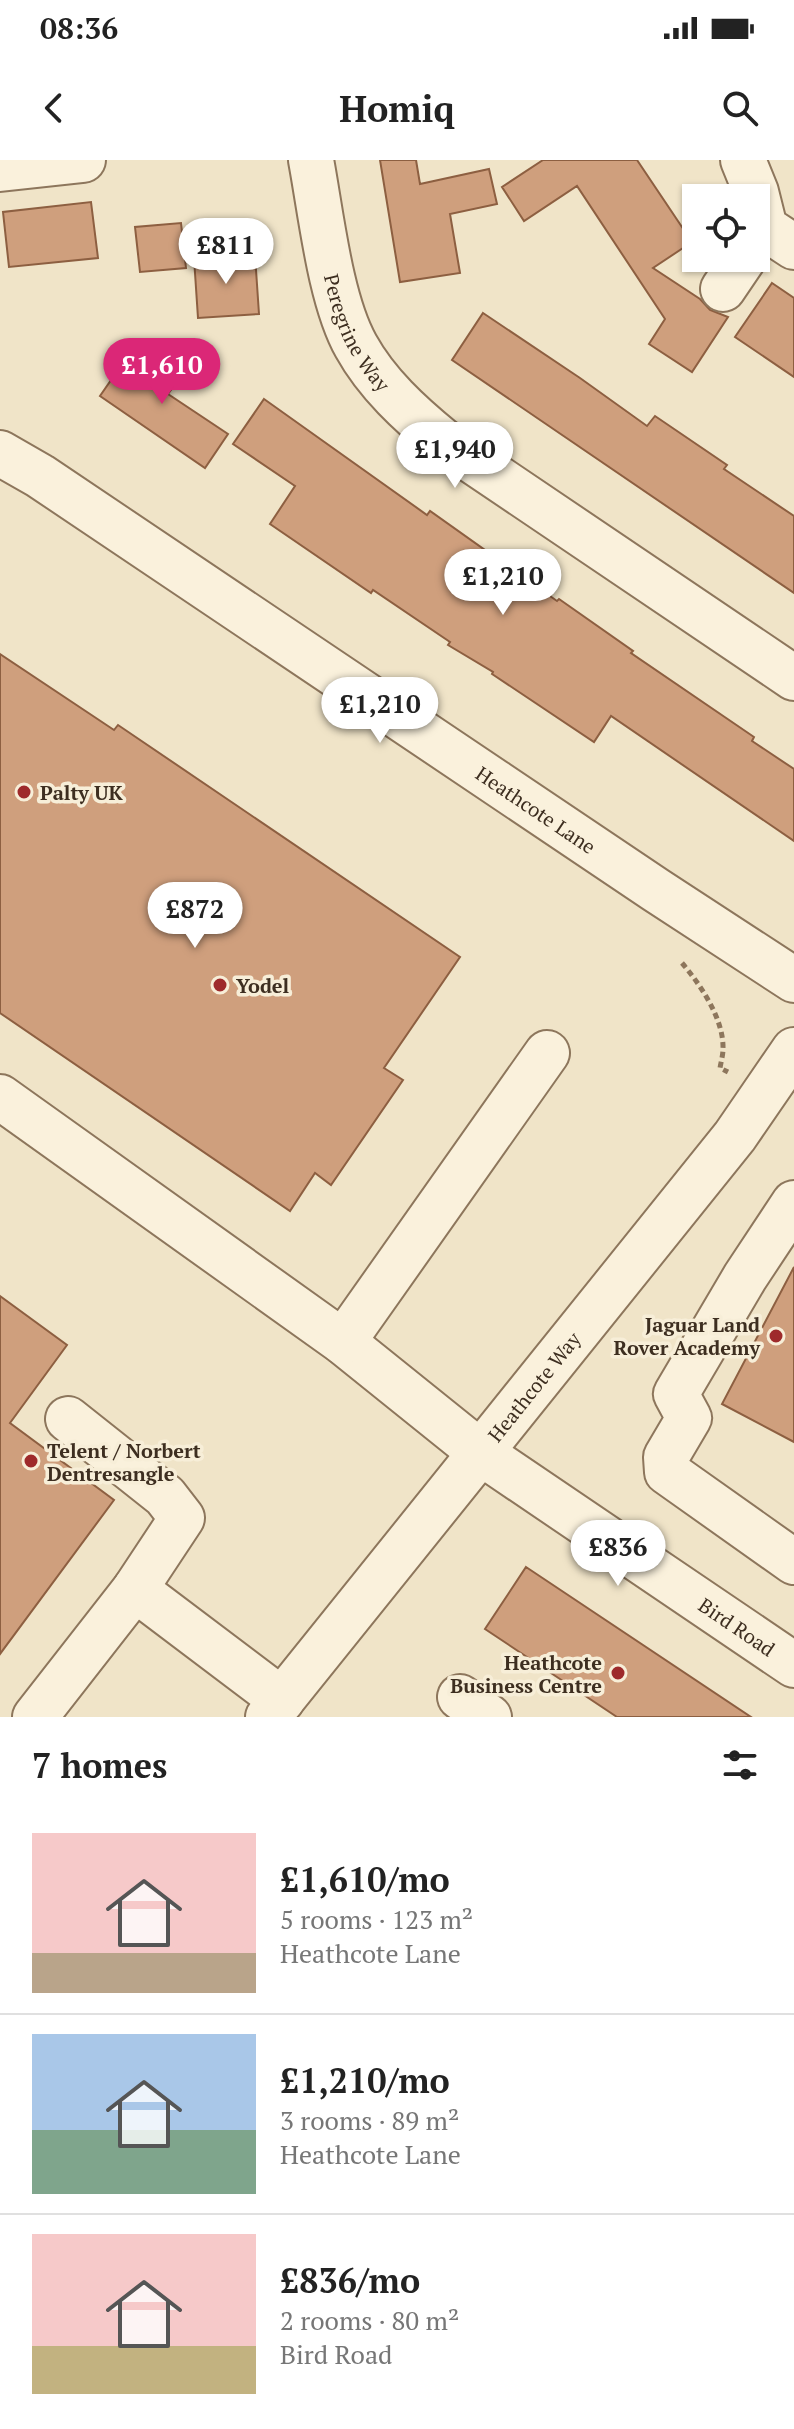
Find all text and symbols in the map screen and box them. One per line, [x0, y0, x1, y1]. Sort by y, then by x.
text: 08:36 [40, 8, 118, 48]
text: Homiq [339, 85, 455, 132]
icon: back [32, 86, 76, 130]
icon: search [718, 86, 762, 130]
map controls [682, 184, 770, 272]
button: locate [682, 184, 770, 272]
pin: £811 [179, 218, 273, 286]
text: £811 [197, 227, 255, 261]
street label: Peregrine Way [318, 271, 397, 397]
pin: £1,610 [97, 338, 227, 406]
text: £1,610 [121, 347, 203, 381]
pin: £1,940 [390, 422, 520, 490]
text: £1,940 [414, 431, 496, 465]
pin: £1,210 [438, 549, 568, 617]
text: £1,210 [462, 558, 544, 592]
pin: £1,210 [315, 677, 445, 745]
text: £1,210 [339, 686, 421, 720]
street label: Heathcote Lane [471, 759, 601, 859]
place label: Palty UK [40, 779, 124, 806]
marker: Palty UK [15, 783, 33, 801]
pin: £872 [148, 882, 242, 950]
text: £872 [166, 891, 224, 925]
place label: Yodel [236, 972, 290, 999]
marker: Yodel [211, 976, 229, 994]
place label: Jaguar Land Rover Academy [613, 1311, 760, 1361]
street label: Heathcote Way [481, 1325, 587, 1447]
marker: Jaguar Land Rover Academy [767, 1327, 785, 1345]
place label: Telent / Norbert Dentresangle [47, 1437, 201, 1487]
marker: Telent / Norbert Dentresangle [22, 1452, 40, 1470]
pin: £836 [571, 1520, 665, 1588]
text: £836 [589, 1529, 647, 1563]
street label: Bird Road [694, 1591, 781, 1662]
place label: Heathcote Business Centre [450, 1649, 602, 1699]
marker: Heathcote Business Centre [609, 1664, 627, 1682]
text: 7 homes [32, 1743, 167, 1788]
icon: filters [718, 1743, 762, 1787]
text: £1,610/mo [280, 1857, 450, 1902]
icon: home [96, 1865, 192, 1961]
text: 5 rooms · 123 m² [280, 1902, 473, 1936]
text: Heathcote Lane [280, 1936, 461, 1970]
text: £1,210/mo [280, 2058, 450, 2103]
icon: home [96, 2066, 192, 2162]
text: 3 rooms · 89 m² [280, 2103, 459, 2137]
text: Heathcote Lane [280, 2137, 461, 2171]
text: £836/mo [280, 2258, 420, 2303]
icon: home [96, 2266, 192, 2362]
text: 2 rooms · 80 m² [280, 2303, 459, 2337]
text: Bird Road [280, 2337, 393, 2371]

